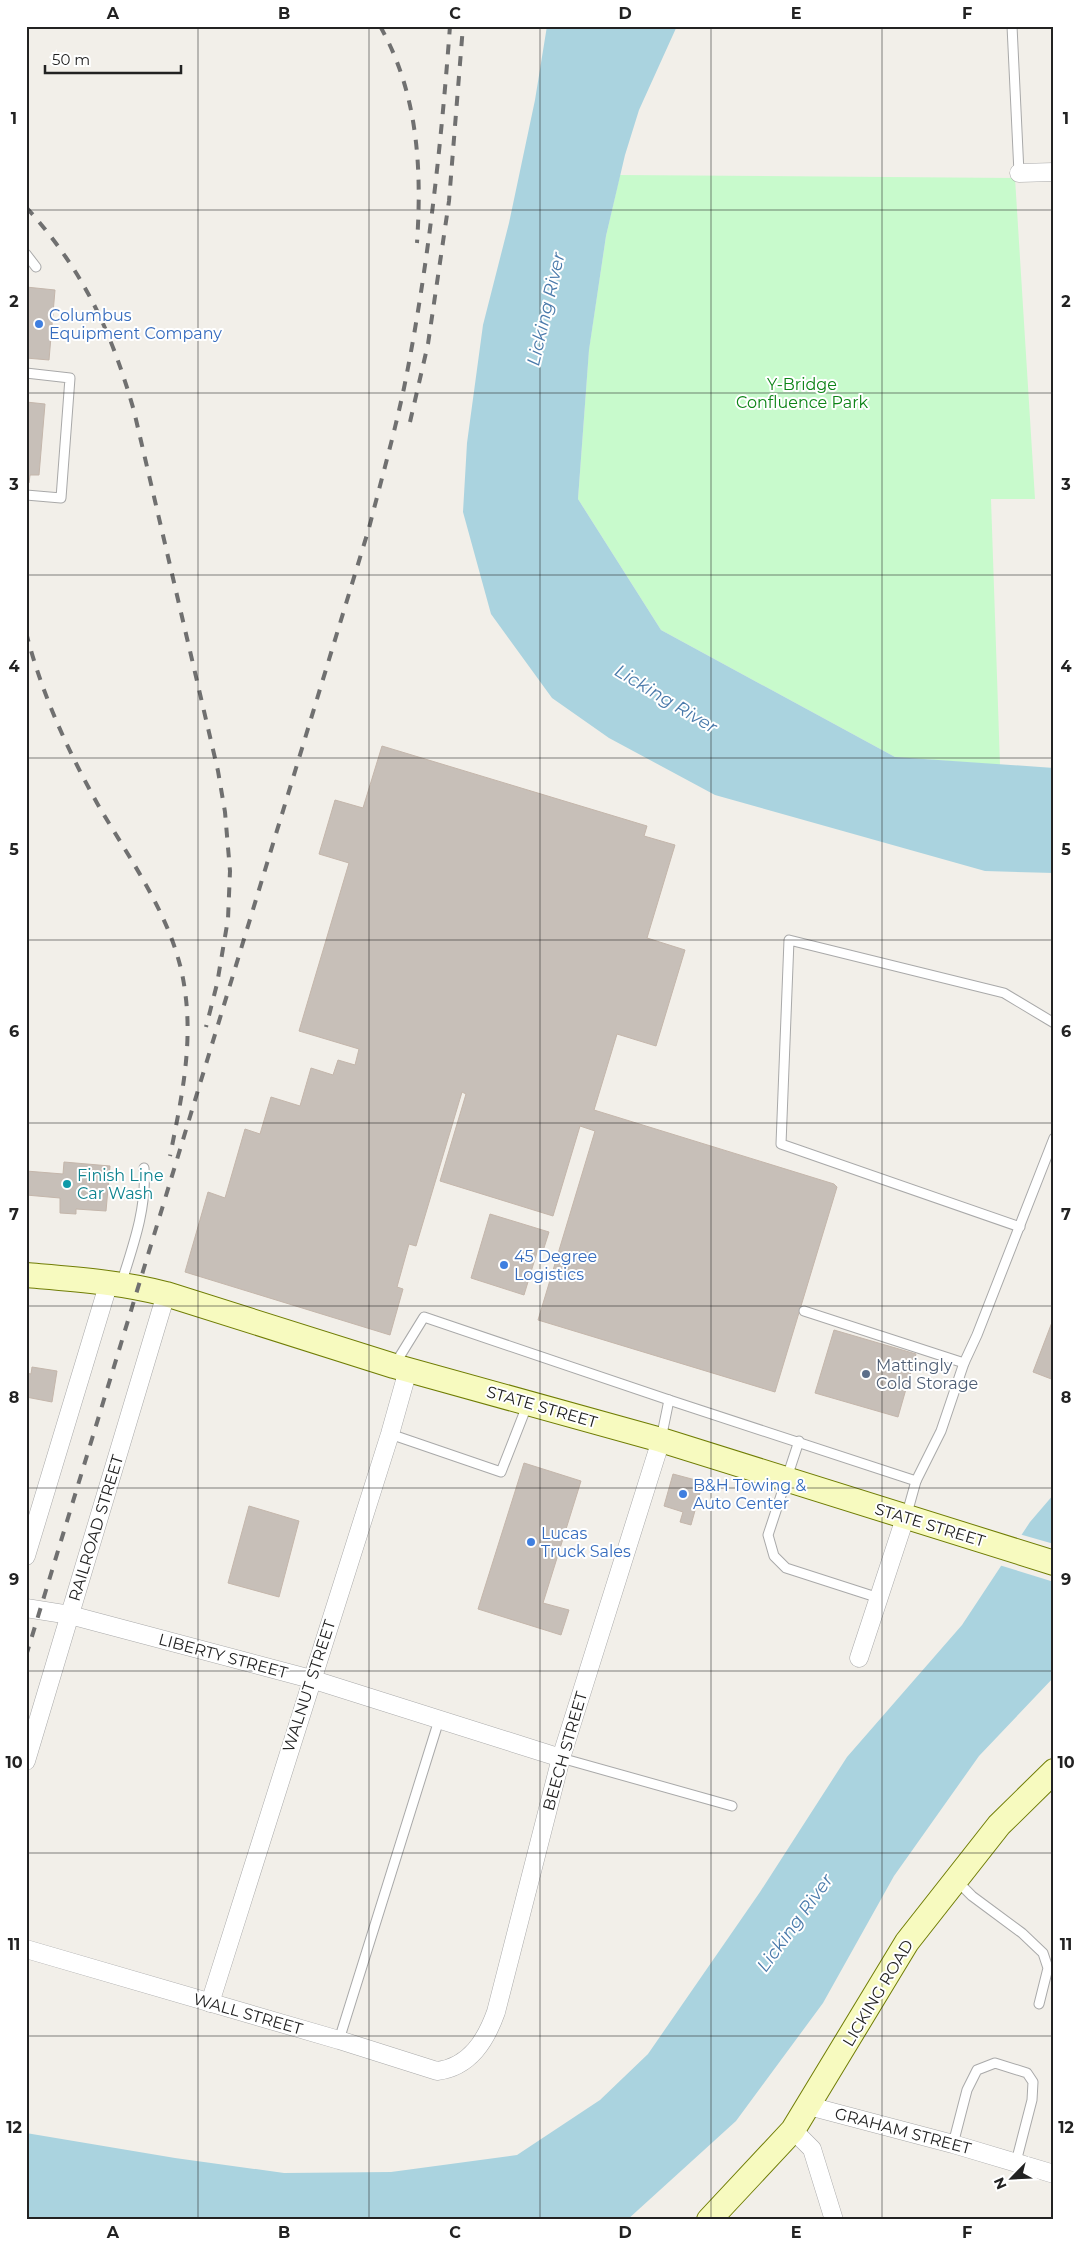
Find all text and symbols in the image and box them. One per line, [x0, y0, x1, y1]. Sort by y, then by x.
text: A [106, 4, 120, 23]
text: B [278, 4, 290, 23]
text: C [449, 4, 461, 23]
text: D [618, 4, 632, 23]
text: E [791, 4, 801, 23]
text: F [962, 4, 972, 23]
scale bar [45, 42, 181, 74]
text: 50 m [52, 50, 90, 69]
text: 1 [11, 109, 17, 128]
text: 1 [1063, 109, 1069, 128]
water label: Licking River [522, 249, 570, 368]
text: 2 [9, 292, 19, 311]
text: 2 [1061, 292, 1071, 311]
place label: Columbus Equipment Company [49, 306, 222, 343]
marker: Columbus Equipment Company [33, 318, 45, 330]
park label: Y-Bridge Confluence Park [736, 375, 868, 412]
text: 3 [8, 475, 19, 494]
text: 3 [1060, 475, 1071, 494]
text: 4 [8, 657, 20, 676]
text: 4 [1060, 657, 1072, 676]
water label: Licking River [611, 660, 722, 739]
text: 5 [9, 840, 19, 859]
text: 5 [1061, 840, 1071, 859]
text: 6 [9, 1022, 19, 1041]
text: 6 [1061, 1022, 1071, 1041]
place label: Finish Line Car Wash [77, 1166, 164, 1203]
marker: Finish Line Car Wash [61, 1178, 73, 1190]
text: 7 [9, 1205, 19, 1224]
text: 7 [1061, 1205, 1071, 1224]
place label: 45 Degree Logistics [514, 1247, 597, 1284]
marker: 45 Degree Logistics [498, 1259, 510, 1271]
place label: Mattingly Cold Storage [876, 1356, 978, 1393]
marker: Mattingly Cold Storage [860, 1368, 872, 1380]
street label: STATE STREET [484, 1382, 600, 1432]
text: 8 [9, 1388, 19, 1407]
text: 8 [1061, 1388, 1071, 1407]
street label: RAILROAD STREET [65, 1452, 128, 1603]
place label: B&H Towing & Auto Center [693, 1476, 806, 1513]
marker: B&H Towing & Auto Center [677, 1488, 689, 1500]
street label: STATE STREET [873, 1499, 988, 1551]
place label: Lucas Truck Sales [541, 1524, 631, 1561]
marker: Lucas Truck Sales [525, 1536, 537, 1548]
text: 9 [9, 1570, 19, 1589]
text: 9 [1061, 1570, 1071, 1589]
street label: WALNUT STREET [279, 1617, 340, 1755]
street label: LIBERTY STREET [156, 1630, 290, 1683]
street label: BEECH STREET [539, 1688, 591, 1813]
text: 10 [5, 1753, 23, 1772]
text: 10 [1057, 1753, 1075, 1772]
water label: Licking River [752, 1869, 838, 1976]
text: 11 [8, 1935, 20, 1954]
text: 11 [1060, 1935, 1072, 1954]
street label: LICKING ROAD [839, 1936, 917, 2050]
street label: WALL STREET [191, 1989, 306, 2039]
street label: GRAHAM STREET [833, 2104, 974, 2159]
text: 12 [6, 2118, 22, 2137]
text: 12 [1058, 2118, 1074, 2137]
north arrow [988, 2154, 1038, 2204]
text: N [990, 2174, 1011, 2192]
text: A [106, 2223, 120, 2242]
text: B [278, 2223, 290, 2242]
text: C [449, 2223, 461, 2242]
text: D [618, 2223, 632, 2242]
text: E [791, 2223, 801, 2242]
text: F [962, 2223, 972, 2242]

